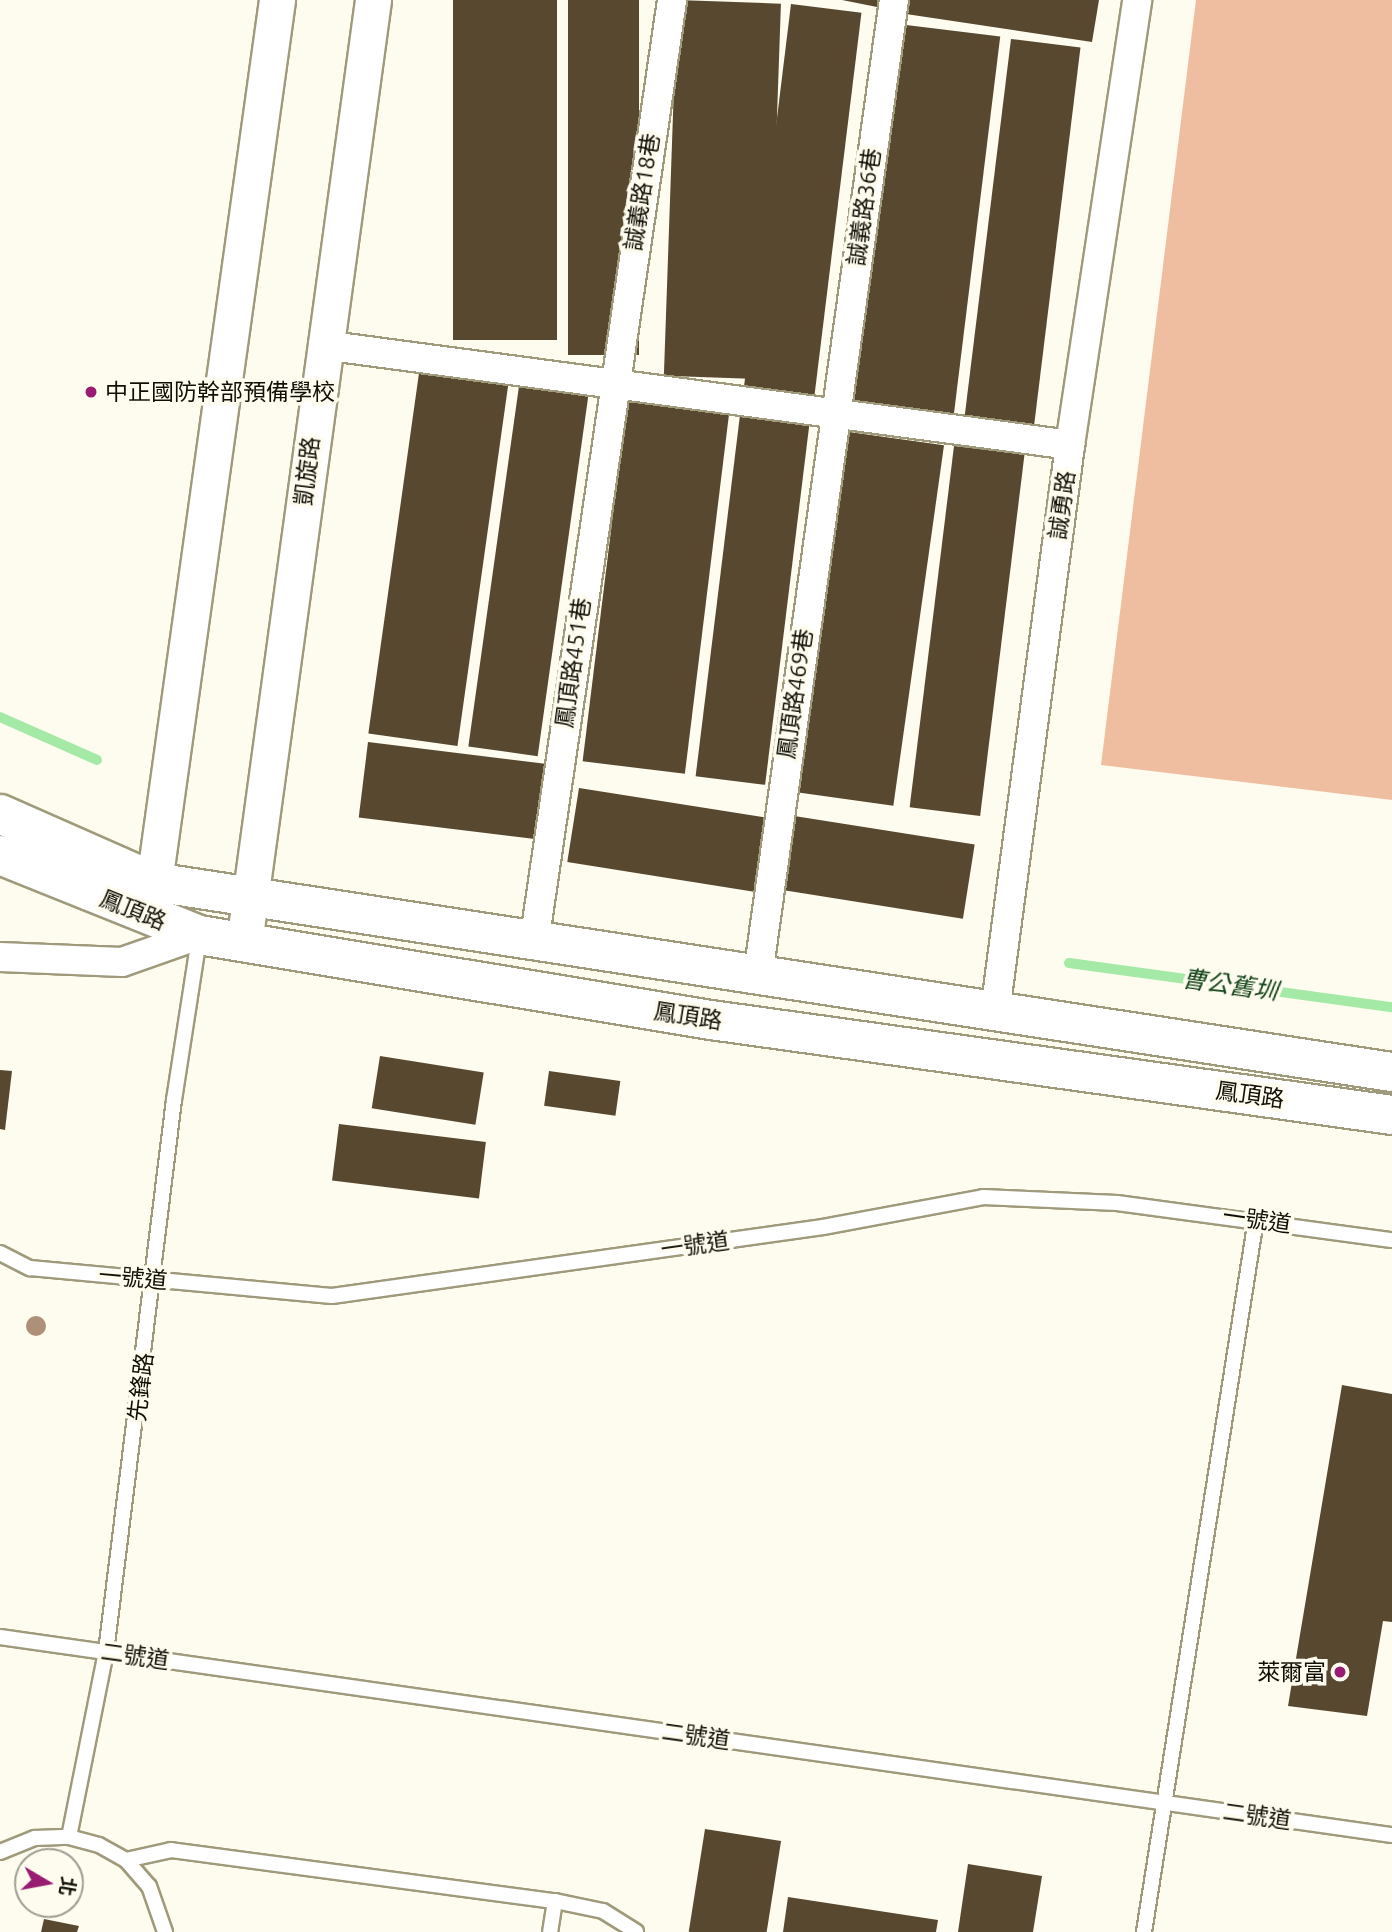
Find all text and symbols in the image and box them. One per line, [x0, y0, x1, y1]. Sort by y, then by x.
street label: 誠義路18巷 [619, 132, 665, 252]
street label: 誠義路36巷 [842, 147, 886, 267]
place label: 中正國防幹部預備學校 [105, 378, 335, 406]
marker: 中正國防幹部預備學校 [83, 384, 99, 400]
street label: 凱旋路 [289, 435, 325, 507]
street label: 誠勇路 [1044, 469, 1080, 541]
street label: 鳳頂路451巷 [550, 596, 596, 730]
street label: 鳳頂路469巷 [772, 627, 818, 761]
street label: 鳳頂路 [96, 884, 170, 936]
water label: 曹公舊圳 [1180, 964, 1280, 1006]
street label: 鳳頂路 [652, 997, 724, 1035]
street label: 鳳頂路 [1214, 1077, 1286, 1113]
street label: 一號道 [1221, 1202, 1293, 1238]
street label: 一號道 [659, 1227, 731, 1263]
street label: 一號道 [97, 1261, 169, 1295]
street label: 先鋒路 [123, 1351, 159, 1423]
street label: 二號道 [99, 1638, 171, 1674]
place label: 萊爾富 [1257, 1658, 1326, 1686]
marker: 萊爾富 [1332, 1664, 1348, 1680]
street label: 二號道 [660, 1718, 732, 1754]
street label: 二號道 [1221, 1798, 1293, 1834]
north arrow [14, 1848, 84, 1918]
text: 北 [55, 1875, 80, 1898]

